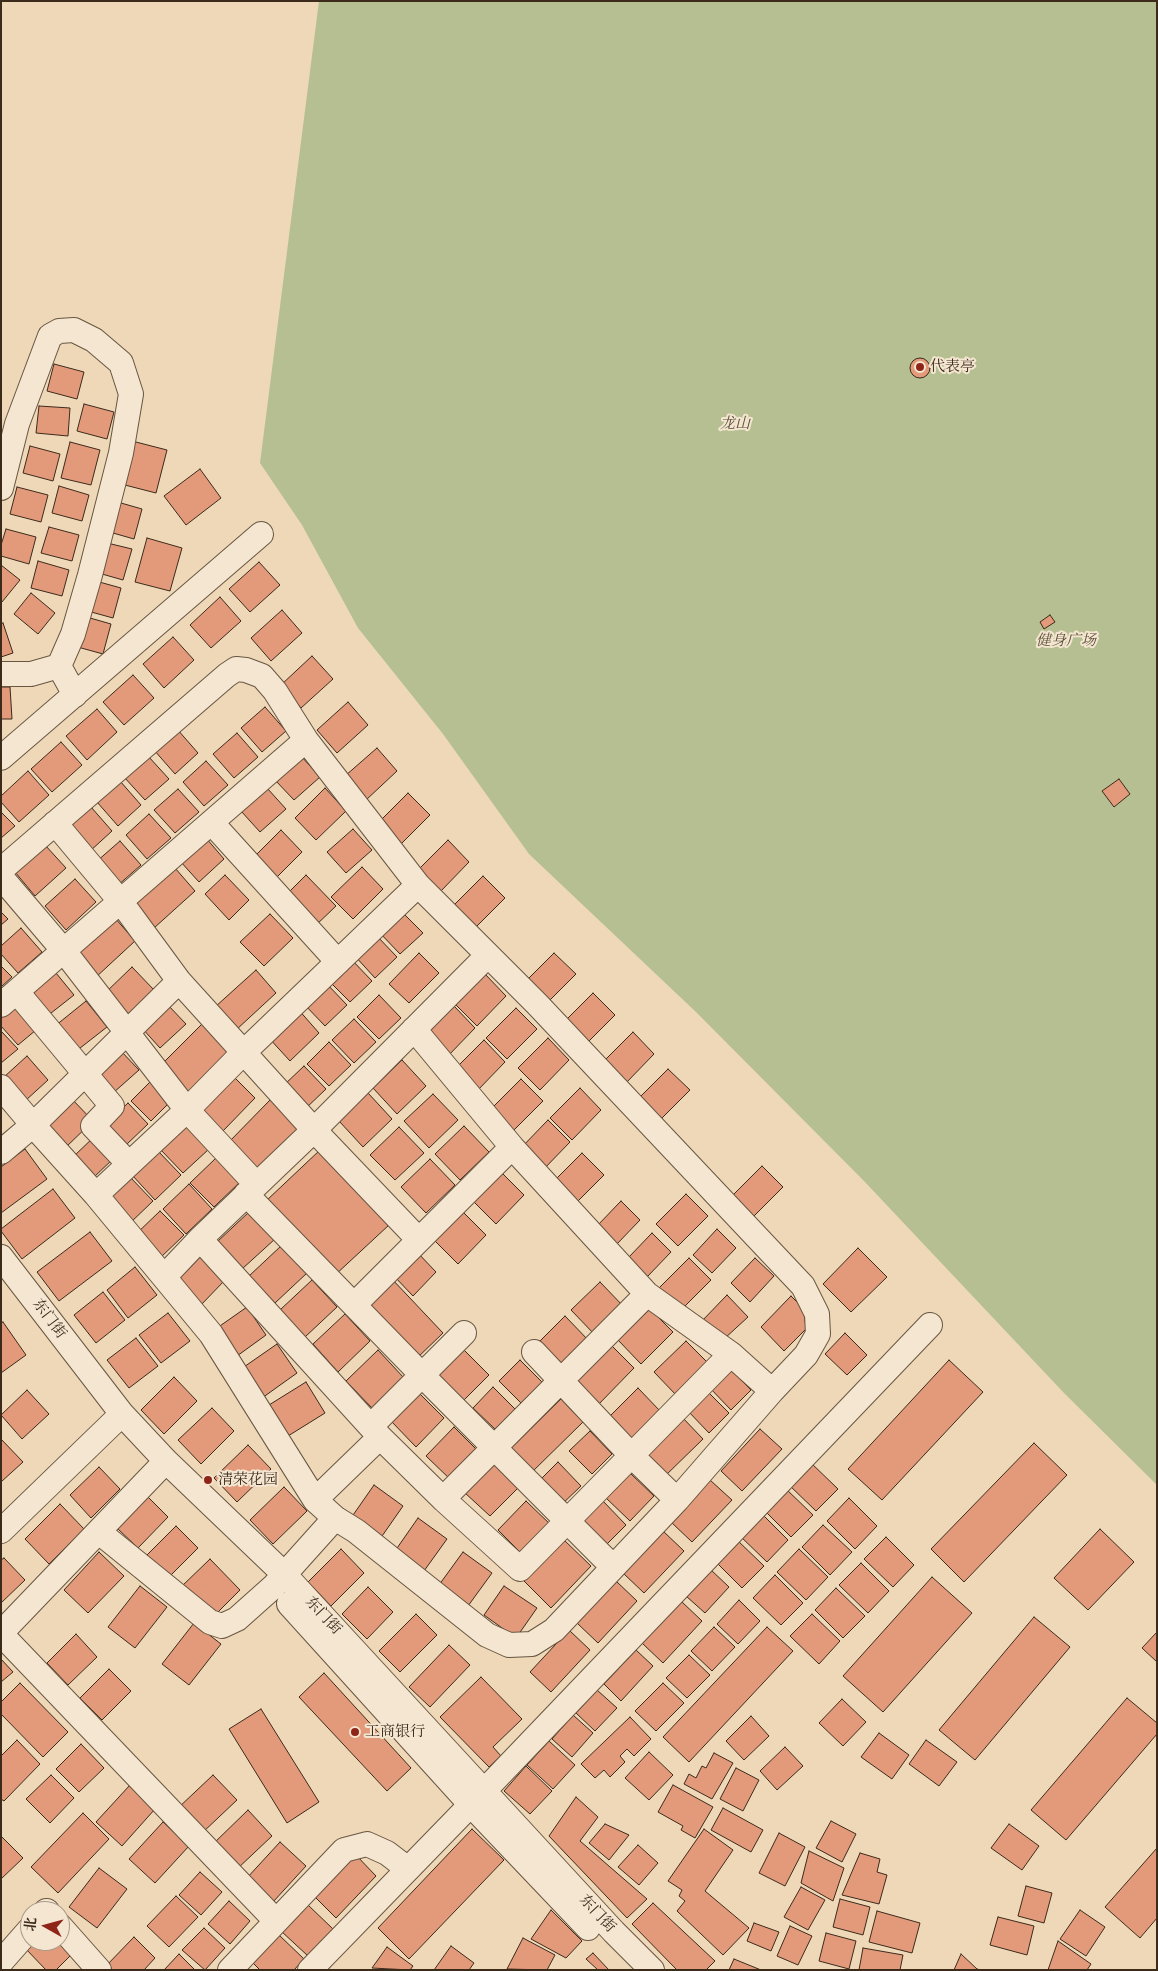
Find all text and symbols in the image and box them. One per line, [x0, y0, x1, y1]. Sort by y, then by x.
place label: 代表亭 [930, 358, 975, 376]
marker: 代表亭 [914, 361, 926, 373]
park label: 龙山 [720, 415, 750, 433]
park label: 健身广场 [1036, 632, 1096, 650]
street label: 东门街 [28, 1296, 70, 1342]
place label: 清荣花园 [218, 1471, 278, 1489]
marker: 清荣花园 [202, 1474, 214, 1486]
street label: 东门街 [301, 1593, 345, 1639]
place label: 工商银行 [365, 1723, 425, 1741]
marker: 工商银行 [349, 1726, 361, 1738]
street label: 东门街 [575, 1891, 619, 1937]
north arrow [20, 1901, 70, 1951]
text: 北 [21, 1916, 40, 1932]

